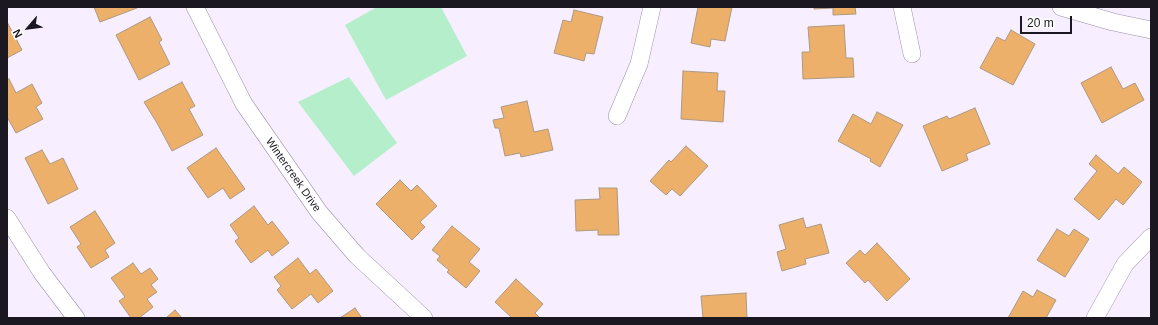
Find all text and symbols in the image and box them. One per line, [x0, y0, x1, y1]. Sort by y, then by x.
north arrow [8, 8, 48, 48]
scale bar [1022, 8, 1074, 34]
text: 20 m [1027, 16, 1054, 30]
text: N [10, 27, 25, 40]
street label: Wintercreek Drive [263, 135, 323, 215]

